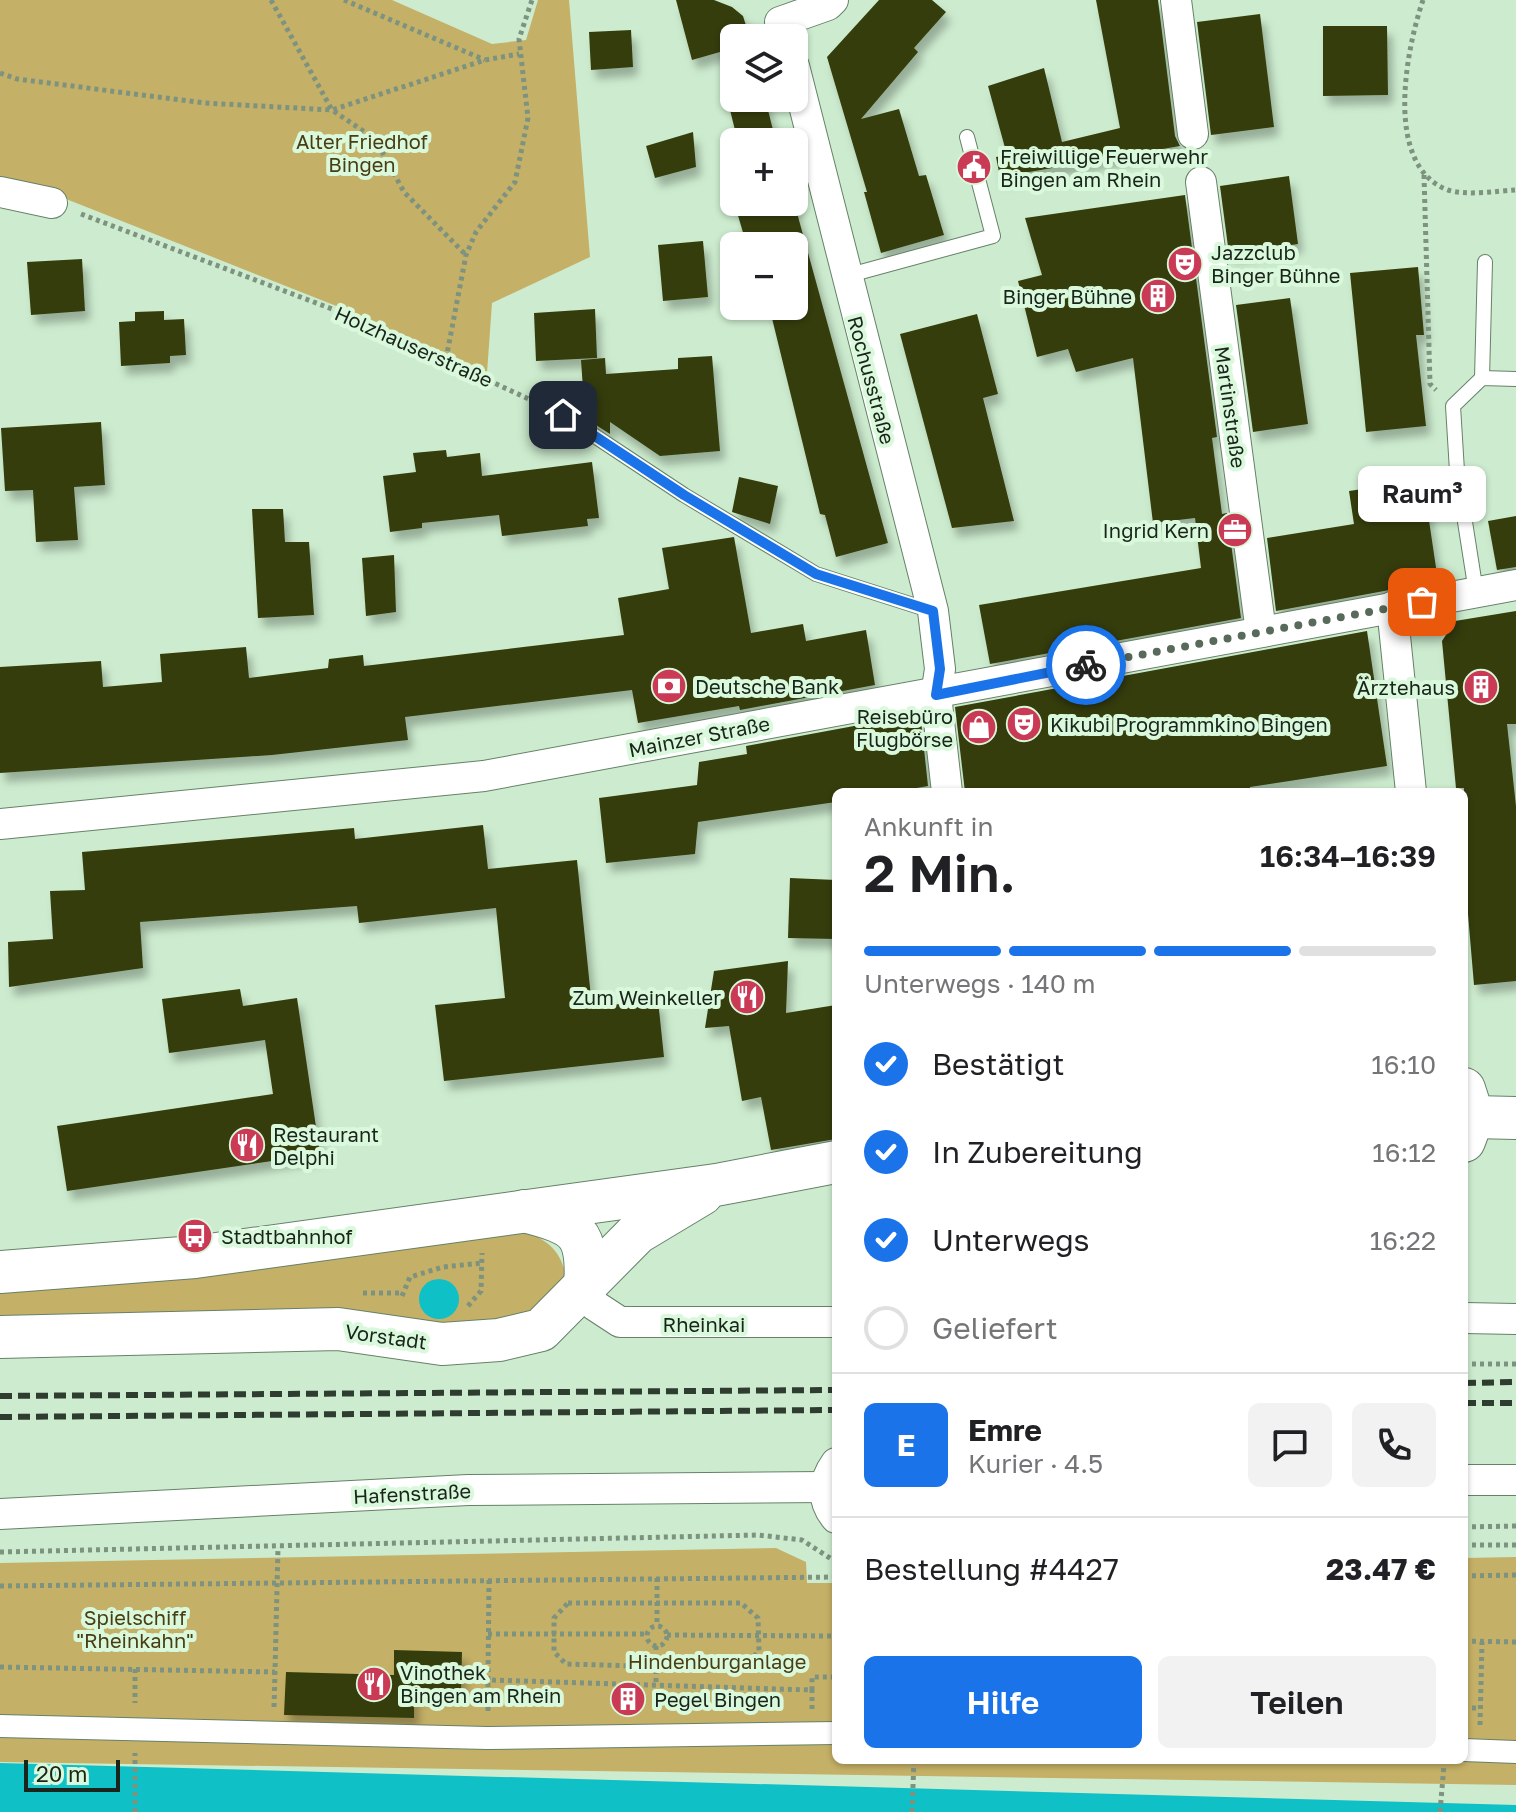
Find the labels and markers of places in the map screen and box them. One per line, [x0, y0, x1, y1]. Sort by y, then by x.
place label: Freiwillige Feuerwehr Bingen am Rhein [1000, 144, 1208, 191]
public building icon: Freiwillige Feuerwehr Bingen am Rhein [955, 148, 993, 186]
place label: Jazzclub Binger Bühne [1211, 240, 1340, 287]
theatre icon: Jazzclub Binger Bühne [1166, 245, 1204, 283]
building icon: Binger Bühne [1139, 277, 1177, 315]
place label: Binger Bühne [1003, 284, 1132, 308]
pin [529, 381, 597, 449]
callout: Raum³ [1358, 466, 1486, 522]
office icon: Ingrid Kern [1216, 511, 1254, 549]
place label: Ingrid Kern [1103, 518, 1209, 542]
pin [1388, 568, 1456, 636]
bank icon: Deutsche Bank [650, 667, 688, 705]
building icon: Ärztehaus [1462, 668, 1500, 706]
place label: Deutsche Bank [695, 674, 839, 698]
place label: Ärztehaus [1357, 675, 1455, 699]
place label: Reisebüro Flugbörse [856, 704, 953, 751]
theatre icon: Kikubi Programmkino Bingen [1005, 705, 1043, 743]
shop icon: Reisebüro Flugbörse [960, 708, 998, 746]
place label: Kikubi Programmkino Bingen [1050, 712, 1328, 736]
restaurant icon: Zum Weinkeller [728, 978, 766, 1016]
place label: Zum Weinkeller [572, 985, 721, 1009]
place label: Restaurant Delphi [273, 1122, 379, 1169]
restaurant icon: Restaurant Delphi [228, 1126, 266, 1164]
bus stop icon: Stadtbahnhof [176, 1217, 214, 1255]
place label: Stadtbahnhof [221, 1224, 353, 1248]
place label: Vinothek Bingen am Rhein [400, 1660, 561, 1707]
restaurant icon: Vinothek Bingen am Rhein [355, 1665, 393, 1703]
building icon: Pegel Bingen [609, 1680, 647, 1718]
place label: Pegel Bingen [654, 1687, 781, 1711]

